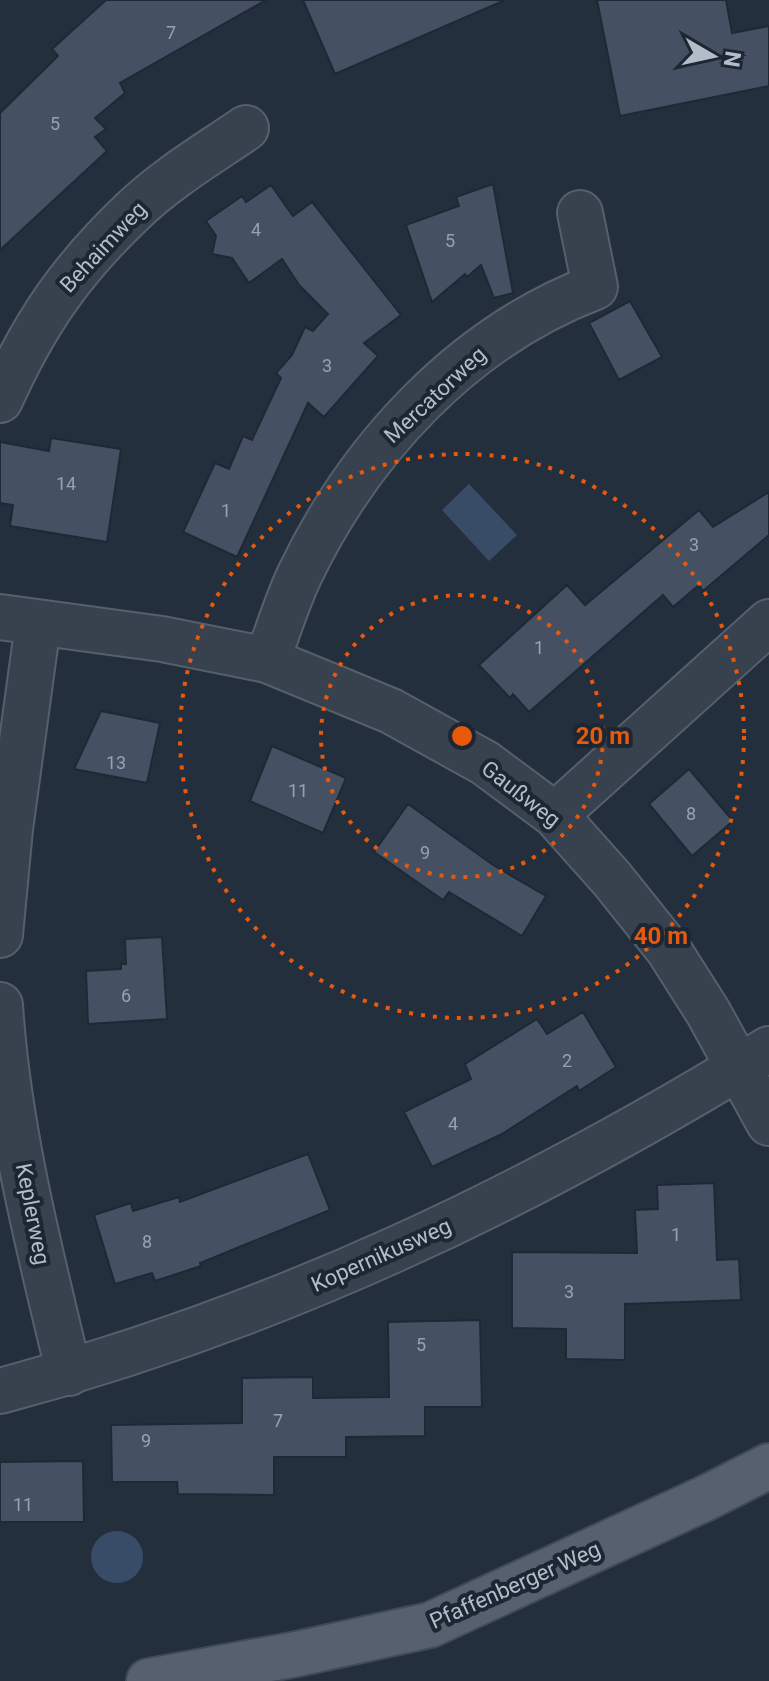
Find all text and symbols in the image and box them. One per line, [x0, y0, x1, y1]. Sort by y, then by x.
north arrow [673, 16, 753, 96]
house number: 7 [166, 22, 176, 43]
text: N [719, 49, 746, 69]
house number: 5 [50, 113, 60, 134]
street label: Behaimweg [55, 197, 151, 297]
house number: 4 [251, 219, 261, 240]
house number: 5 [445, 230, 455, 251]
street label: Mercatorweg [379, 342, 491, 448]
house number: 3 [322, 355, 332, 376]
house number: 14 [56, 473, 76, 494]
house number: 1 [221, 500, 231, 521]
house number: 3 [689, 534, 699, 555]
house number: 1 [534, 637, 544, 658]
centre of rings [448, 722, 476, 750]
text: 20 m [576, 722, 630, 750]
house number: 13 [106, 752, 126, 773]
street label: Gaußweg [477, 756, 565, 832]
house number: 11 [288, 780, 308, 801]
house number: 8 [686, 803, 696, 824]
house number: 9 [420, 842, 430, 863]
text: 40 m [634, 922, 688, 950]
house number: 6 [121, 985, 131, 1006]
house number: 2 [562, 1050, 572, 1071]
house number: 4 [448, 1113, 458, 1134]
street label: Keplerweg [11, 1161, 55, 1267]
street label: Kopernikusweg [307, 1213, 455, 1297]
house number: 1 [671, 1224, 681, 1245]
house number: 8 [142, 1231, 152, 1252]
house number: 3 [564, 1281, 574, 1302]
house number: 5 [416, 1334, 426, 1355]
house number: 7 [273, 1410, 283, 1431]
house number: 9 [141, 1430, 151, 1451]
house number: 11 [13, 1494, 33, 1515]
street label: Pfaffenberger Weg [426, 1536, 604, 1634]

